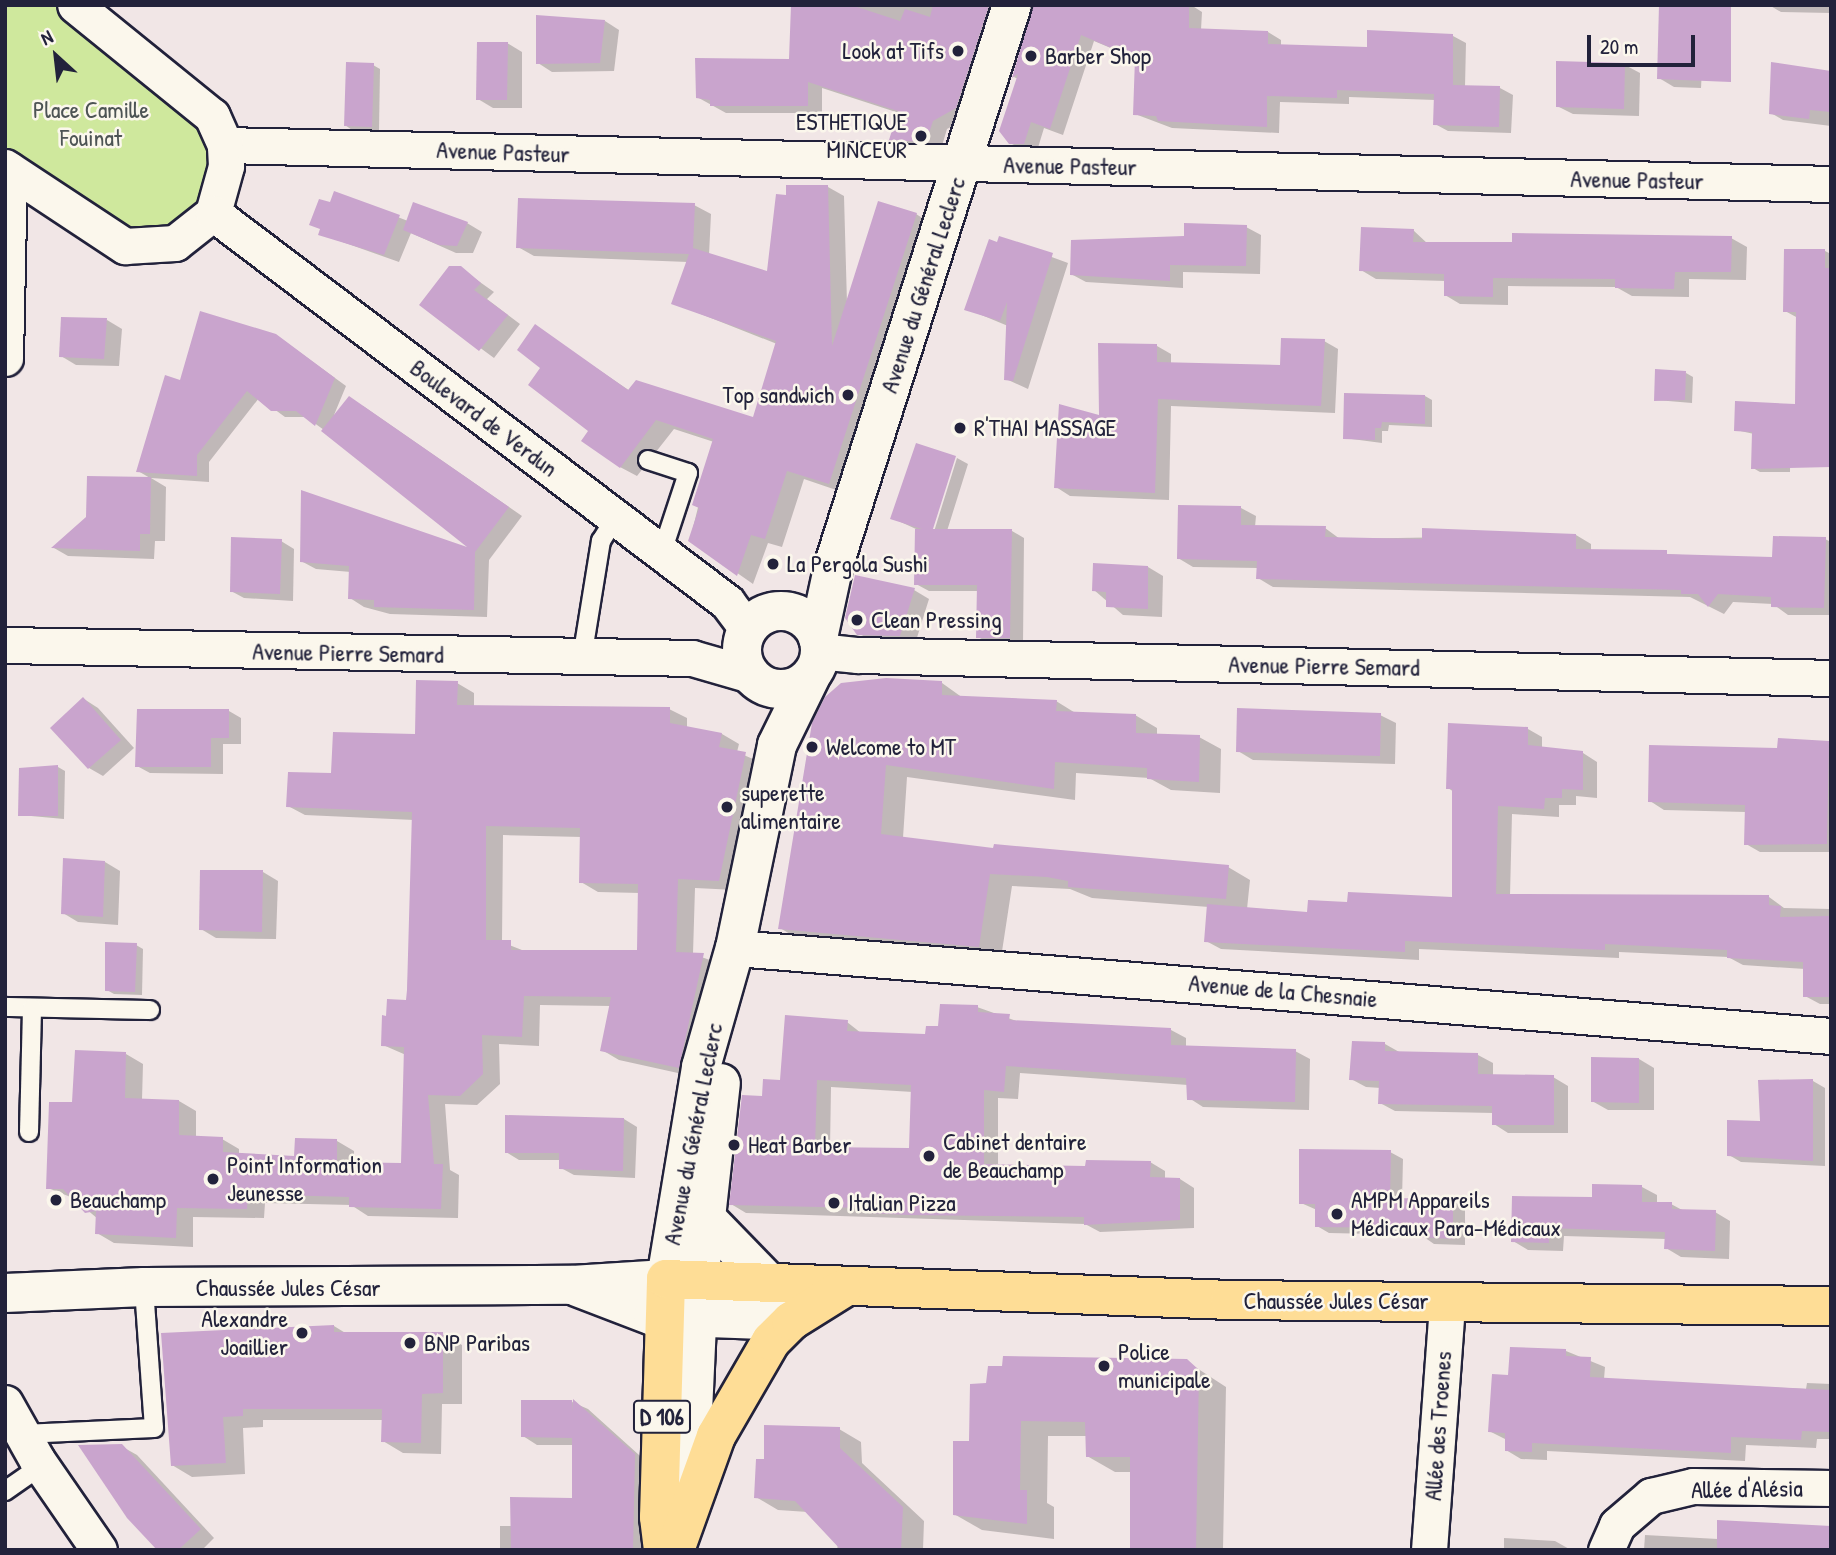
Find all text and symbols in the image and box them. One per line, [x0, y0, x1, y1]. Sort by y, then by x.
north arrow [21, 21, 91, 91]
scale bar [1591, 21, 1700, 65]
text: N [36, 23, 57, 51]
text: 20 m [1600, 32, 1638, 61]
place label: Look at Tifs [843, 37, 944, 65]
place label: Barber Shop [1045, 42, 1151, 70]
marker: Look at Tifs [950, 43, 966, 59]
marker: Barber Shop [1023, 48, 1039, 64]
park label: Place Camille Fouinat [33, 96, 149, 152]
place label: ESTHETIQUE MINCEUR [796, 108, 907, 164]
marker: ESTHETIQUE MINCEUR [913, 128, 929, 144]
street label: Avenue Pasteur [436, 135, 570, 169]
street label: Avenue Pasteur [1003, 150, 1137, 182]
street label: Avenue Pasteur [1570, 164, 1704, 196]
street label: Avenue du Général Leclerc [875, 173, 971, 397]
street label: Boulevard de Verdun [405, 353, 563, 483]
place label: Top sandwich [723, 381, 834, 409]
marker: Top sandwich [840, 387, 856, 403]
place label: R'THAI MASSAGE [974, 414, 1116, 442]
marker: R'THAI MASSAGE [952, 420, 968, 436]
place label: La Pergola Sushi [787, 550, 928, 578]
marker: La Pergola Sushi [765, 556, 781, 572]
place label: Clean Pressing [871, 606, 1002, 634]
marker: Clean Pressing [849, 612, 865, 628]
street label: Avenue Pierre Semard [252, 637, 444, 669]
street label: Avenue Pierre Semard [1228, 650, 1420, 682]
place label: Welcome to MT [826, 733, 956, 761]
marker: Welcome to MT [804, 739, 820, 755]
place label: superette alimentaire [741, 779, 841, 835]
marker: superette alimentaire [719, 799, 735, 815]
street label: Avenue de la Chesnaie [1187, 968, 1379, 1014]
street label: Avenue du Général Leclerc [657, 1021, 729, 1247]
place label: Cabinet dentaire de Beauchamp [943, 1128, 1087, 1184]
place label: Heat Barber [748, 1131, 851, 1159]
marker: Heat Barber [726, 1137, 742, 1153]
marker: Cabinet dentaire de Beauchamp [921, 1148, 937, 1164]
place label: Point Information Jeunesse [227, 1151, 382, 1207]
marker: Point Information Jeunesse [205, 1171, 221, 1187]
place label: Beauchamp [70, 1186, 166, 1214]
place label: AMPM Appareils Médicaux Para-Médicaux [1351, 1186, 1561, 1242]
place label: Italian Pizza [848, 1189, 956, 1217]
marker: Beauchamp [48, 1192, 64, 1208]
marker: Italian Pizza [826, 1195, 842, 1211]
marker: AMPM Appareils Médicaux Para-Médicaux [1329, 1206, 1345, 1222]
street label: Chaussée Jules César [195, 1274, 381, 1302]
street label: Chaussée Jules César [1243, 1287, 1429, 1315]
place label: Alexandre Joaillier [201, 1305, 288, 1361]
marker: Alexandre Joaillier [294, 1325, 310, 1341]
place label: BNP Paribas [424, 1329, 530, 1357]
marker: BNP Paribas [402, 1335, 418, 1351]
place label: Police municipale [1118, 1338, 1210, 1394]
street label: Allée des Troenes [1418, 1350, 1458, 1502]
marker: Police municipale [1096, 1358, 1112, 1374]
road number: D 106 [632, 1398, 692, 1436]
street label: Allée d'Alésia [1691, 1474, 1803, 1504]

